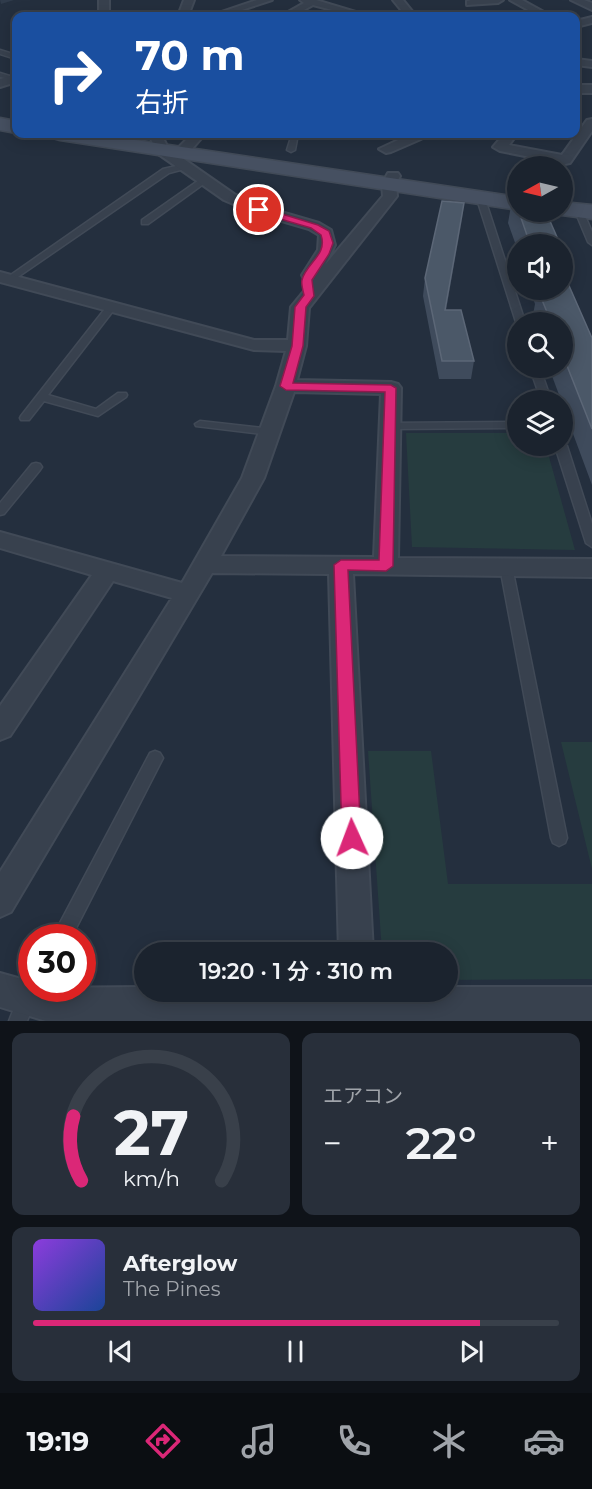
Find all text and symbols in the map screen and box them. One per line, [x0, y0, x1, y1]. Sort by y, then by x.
text: 70 m [135, 29, 245, 81]
icon: right [36, 36, 114, 114]
text: 右折 [135, 86, 189, 119]
north arrow [507, 156, 573, 222]
map controls [507, 156, 573, 456]
pin [233, 184, 284, 235]
icon: arrive [242, 193, 275, 226]
button: sound [507, 234, 573, 300]
button: search [507, 312, 573, 378]
button: layers [507, 390, 573, 456]
position arrow [320, 806, 384, 870]
speed limit sign: 30 [18, 924, 96, 1002]
text: 19:20 · 1 分 · 310 m [199, 958, 393, 985]
text: エアコン [323, 1084, 403, 1108]
text: 27 [113, 1095, 189, 1171]
text: 22° [405, 1115, 477, 1170]
text: − [323, 1123, 342, 1163]
text: + [540, 1123, 559, 1163]
text: km/h [122, 1165, 180, 1191]
text: Afterglow [123, 1250, 237, 1277]
text: The Pines [123, 1277, 220, 1301]
icon: previous [104, 1335, 137, 1368]
icon: pause [279, 1335, 312, 1368]
icon: next [455, 1335, 488, 1368]
icon: directions [142, 1420, 184, 1462]
icon: music [238, 1420, 280, 1462]
icon: phone [333, 1420, 375, 1462]
icon: climate [428, 1420, 470, 1462]
icon: car [523, 1420, 565, 1462]
text: 19:19 [27, 1425, 89, 1458]

